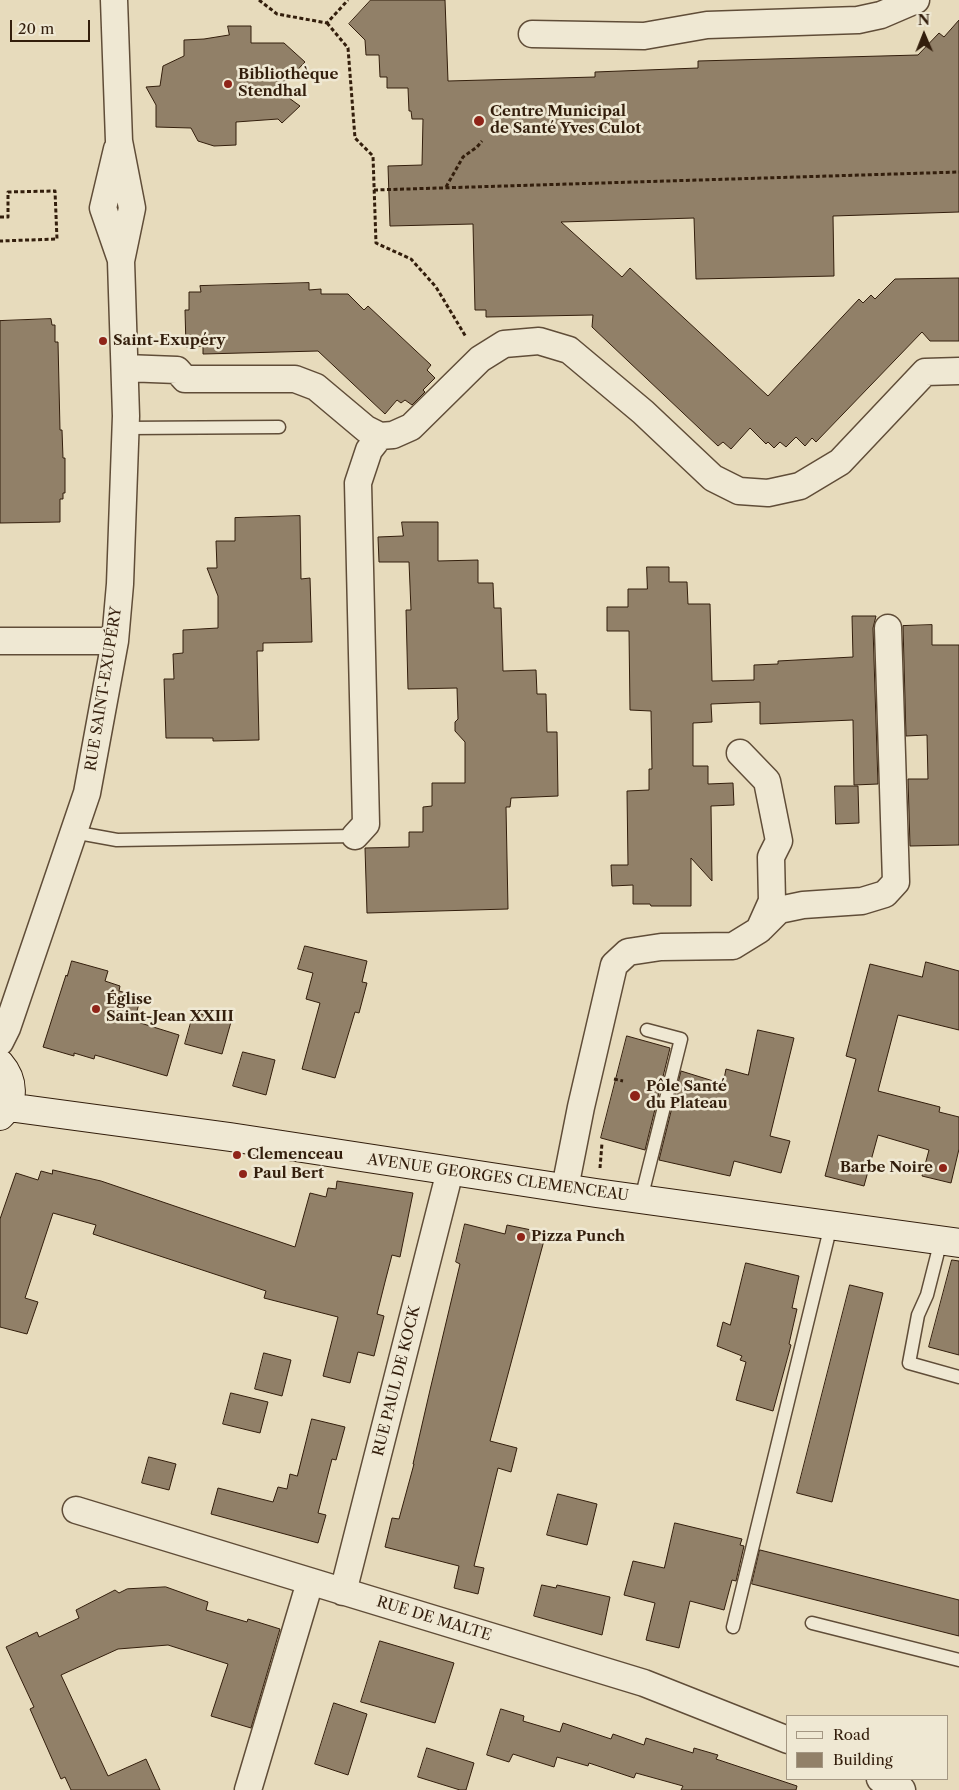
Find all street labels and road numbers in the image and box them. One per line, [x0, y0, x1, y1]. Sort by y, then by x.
street label: RUE SAINT-EXUPÉRY [82, 605, 126, 773]
street label: AVENUE GEORGES CLEMENCEAU [366, 1151, 630, 1205]
street label: RUE PAUL DE KOCK [370, 1304, 424, 1458]
street label: RUE DE MALTE [374, 1593, 494, 1645]

